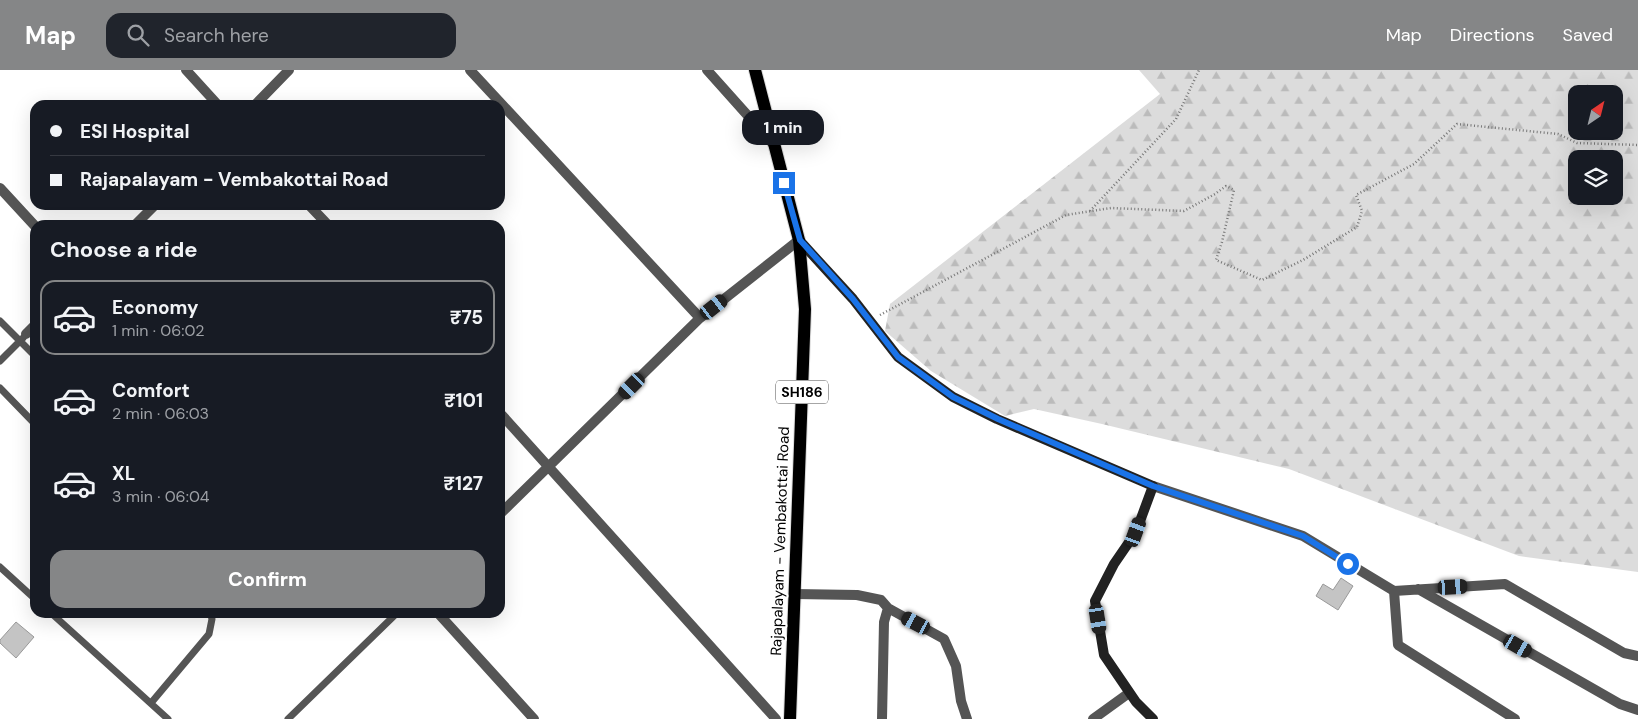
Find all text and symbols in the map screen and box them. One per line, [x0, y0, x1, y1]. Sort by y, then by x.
search box [106, 13, 456, 58]
text: Map [25, 20, 76, 51]
icon: search [124, 21, 152, 49]
text: Search here [164, 23, 269, 48]
text: Map [1386, 23, 1422, 47]
text: Directions [1450, 23, 1535, 47]
text: Saved [1563, 23, 1613, 47]
north arrow [1568, 85, 1622, 140]
map controls [1568, 85, 1623, 205]
callout: 1 min [743, 111, 825, 146]
text: 1 min [763, 117, 803, 138]
text: ESI Hospital [80, 119, 190, 144]
button: layers [1568, 150, 1623, 205]
text: Rajapalayam - Vembakottai Road [80, 167, 389, 192]
route end [773, 172, 795, 194]
text: Choose a ride [50, 235, 198, 264]
car [697, 292, 730, 322]
icon: car [52, 295, 97, 340]
text: Economy [112, 295, 199, 320]
text: ₹75 [450, 305, 483, 330]
text: 1 min · 06:02 [112, 320, 204, 341]
car [616, 370, 647, 402]
icon: car [52, 378, 97, 423]
text: Comfort [112, 378, 190, 403]
road number: SH186 [776, 381, 828, 404]
text: ₹101 [444, 388, 483, 413]
text: 2 min · 06:03 [112, 403, 209, 424]
street label: Rajapalayam - Vembakottai Road [766, 426, 794, 656]
icon: car [52, 461, 97, 506]
text: XL [112, 461, 135, 486]
text: ₹127 [443, 471, 483, 496]
text: 3 min · 06:04 [112, 486, 210, 507]
car [1123, 515, 1148, 549]
button: Confirm [50, 550, 485, 608]
route start [1337, 553, 1359, 575]
car [1437, 579, 1468, 595]
car [1088, 603, 1107, 635]
car [899, 609, 932, 637]
car [1501, 632, 1534, 660]

